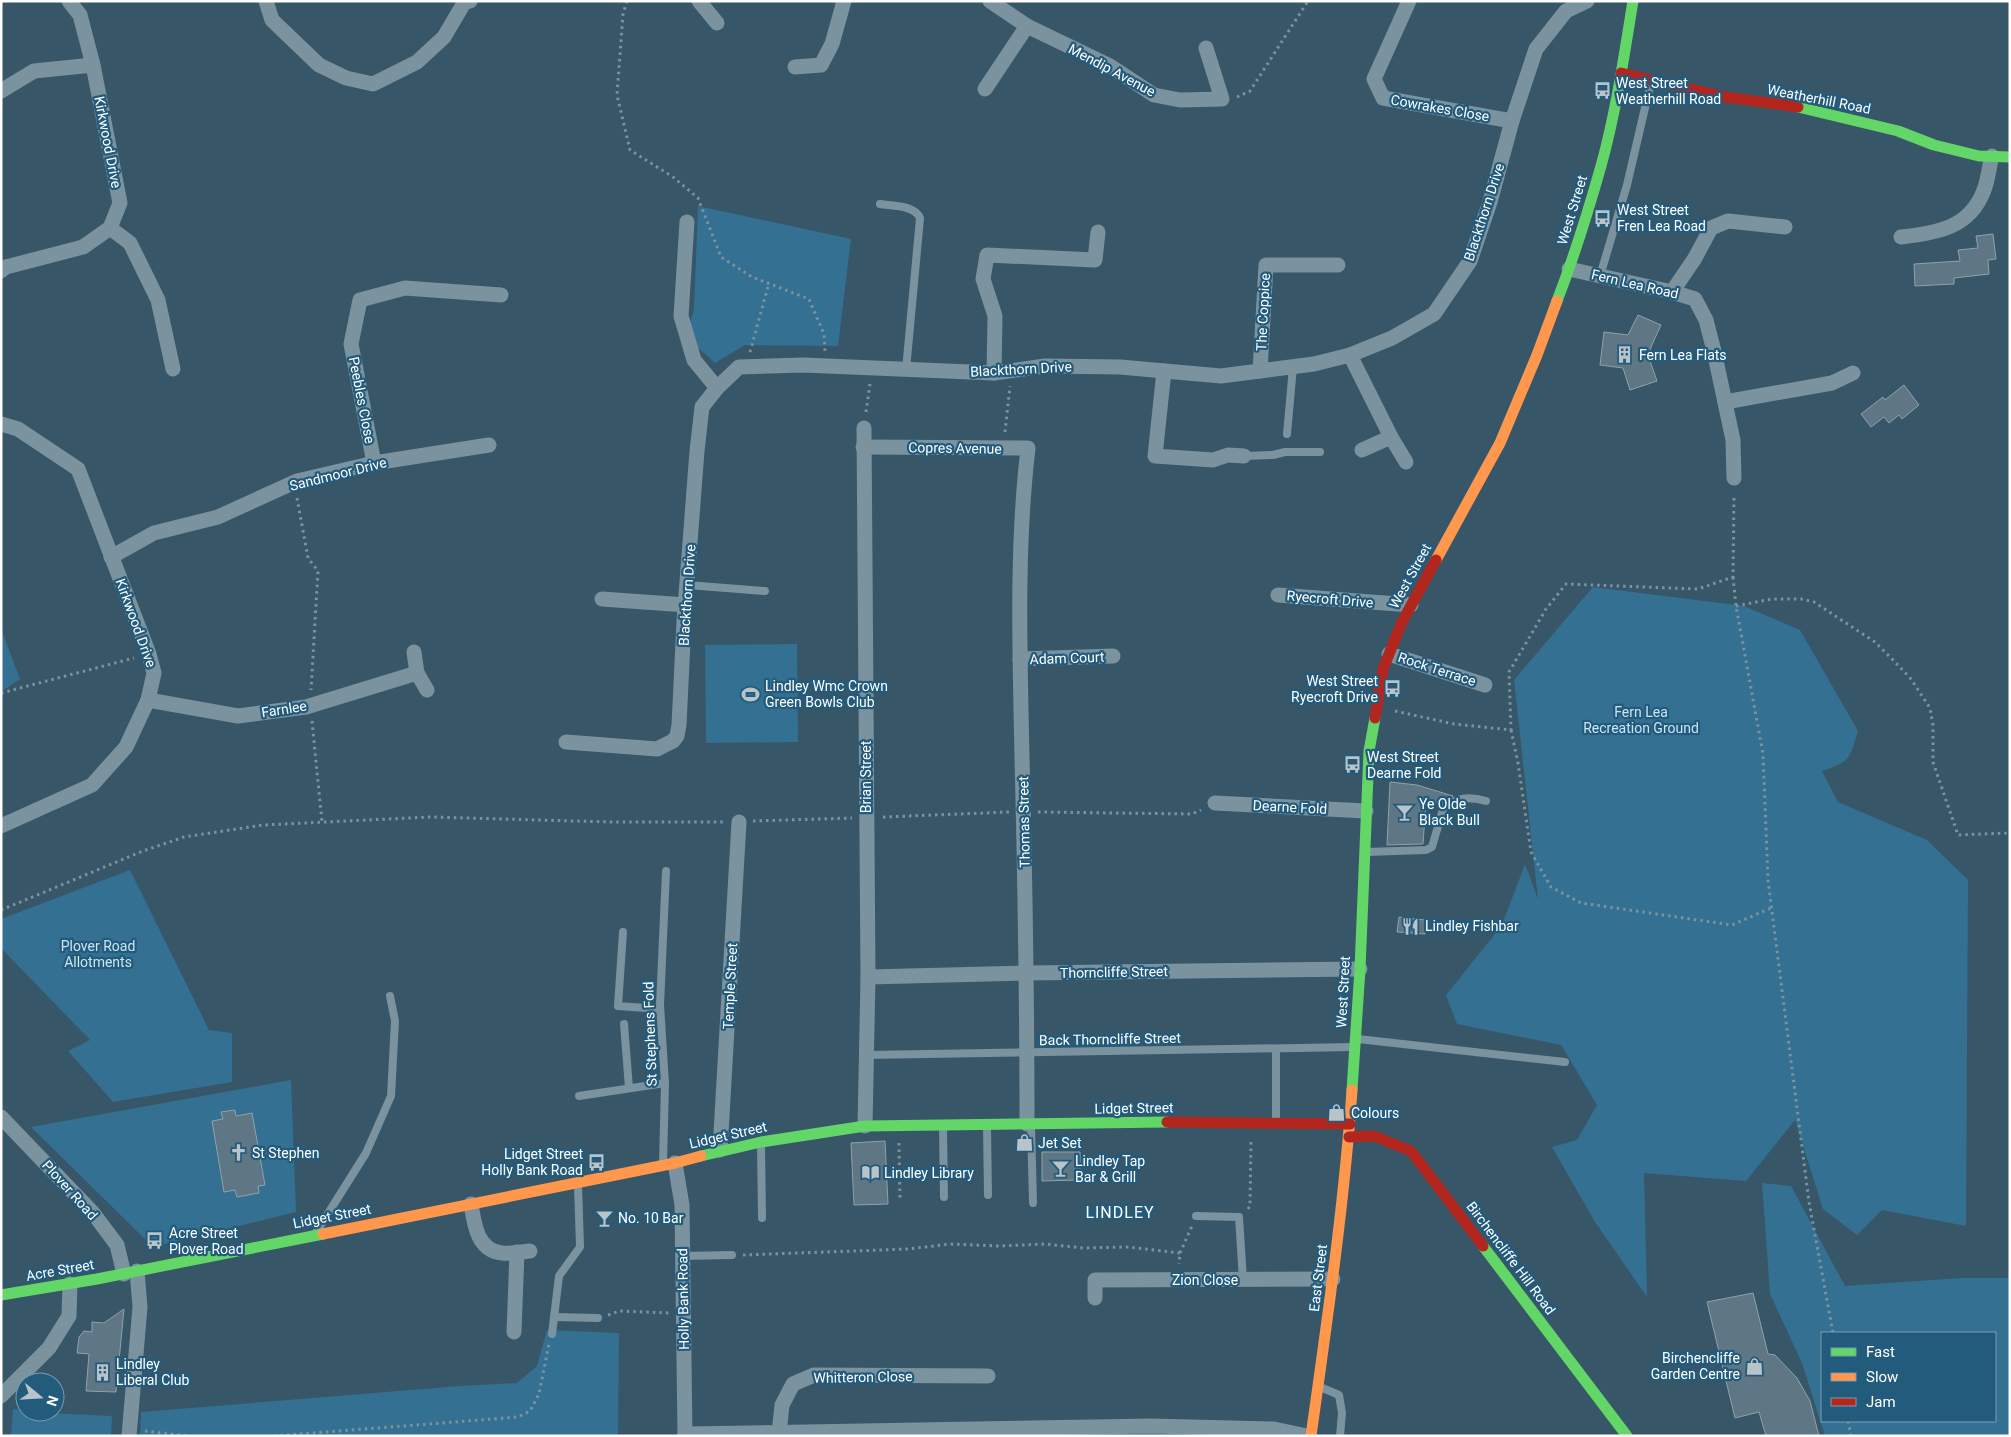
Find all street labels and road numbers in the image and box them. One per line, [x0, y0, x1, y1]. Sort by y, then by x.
street label: Mendip Avenue [1066, 40, 1158, 100]
street label: Weatherhill Road [1766, 81, 1872, 117]
street label: Cowrakes Close [1389, 91, 1491, 125]
street label: Kirkwood Drive [91, 95, 125, 189]
street label: Blackthorn Drive [1461, 161, 1507, 263]
street label: West Street [1554, 173, 1590, 247]
street label: Fern Lea Road [1590, 266, 1680, 302]
street label: The Coppice [1253, 273, 1273, 351]
street label: Peebles Close [346, 355, 378, 445]
street label: Blackthorn Drive [970, 358, 1072, 380]
street label: Copres Avenue [908, 439, 1002, 457]
street label: Sandmoor Drive [288, 454, 388, 494]
street label: West Street [1386, 540, 1435, 611]
street label: Blackthorn Drive [675, 544, 699, 646]
street label: Kirkwood Drive [113, 576, 159, 670]
street label: Ryecroft Drive [1286, 587, 1374, 611]
street label: Adam Court [1029, 649, 1105, 667]
street label: Rock Terrace [1396, 649, 1478, 689]
street label: Farnlee [260, 698, 308, 720]
street label: Brian Street [858, 740, 874, 813]
street label: Thomas Street [1015, 776, 1033, 868]
street label: Dearne Fold [1252, 797, 1328, 817]
street label: Temple Street [720, 942, 740, 1030]
street label: West Street [1333, 955, 1353, 1028]
street label: Thorncliffe Street [1060, 963, 1169, 981]
street label: St Stephens Fold [640, 981, 660, 1087]
street label: Back Thorncliffe Street [1039, 1030, 1182, 1048]
street label: Lidget Street [1094, 1099, 1174, 1117]
street label: Lidget Street [688, 1118, 769, 1152]
street label: Plover Road [39, 1157, 101, 1223]
street label: Birchencliffe Hill Road [1463, 1198, 1559, 1318]
street label: Lidget Street [292, 1201, 373, 1231]
street label: East Street [1306, 1243, 1330, 1313]
street label: Holly Bank Road [674, 1248, 692, 1350]
street label: Acre Street [25, 1256, 96, 1284]
street label: Zion Close [1172, 1272, 1238, 1288]
street label: Whitteron Close [813, 1368, 913, 1386]

